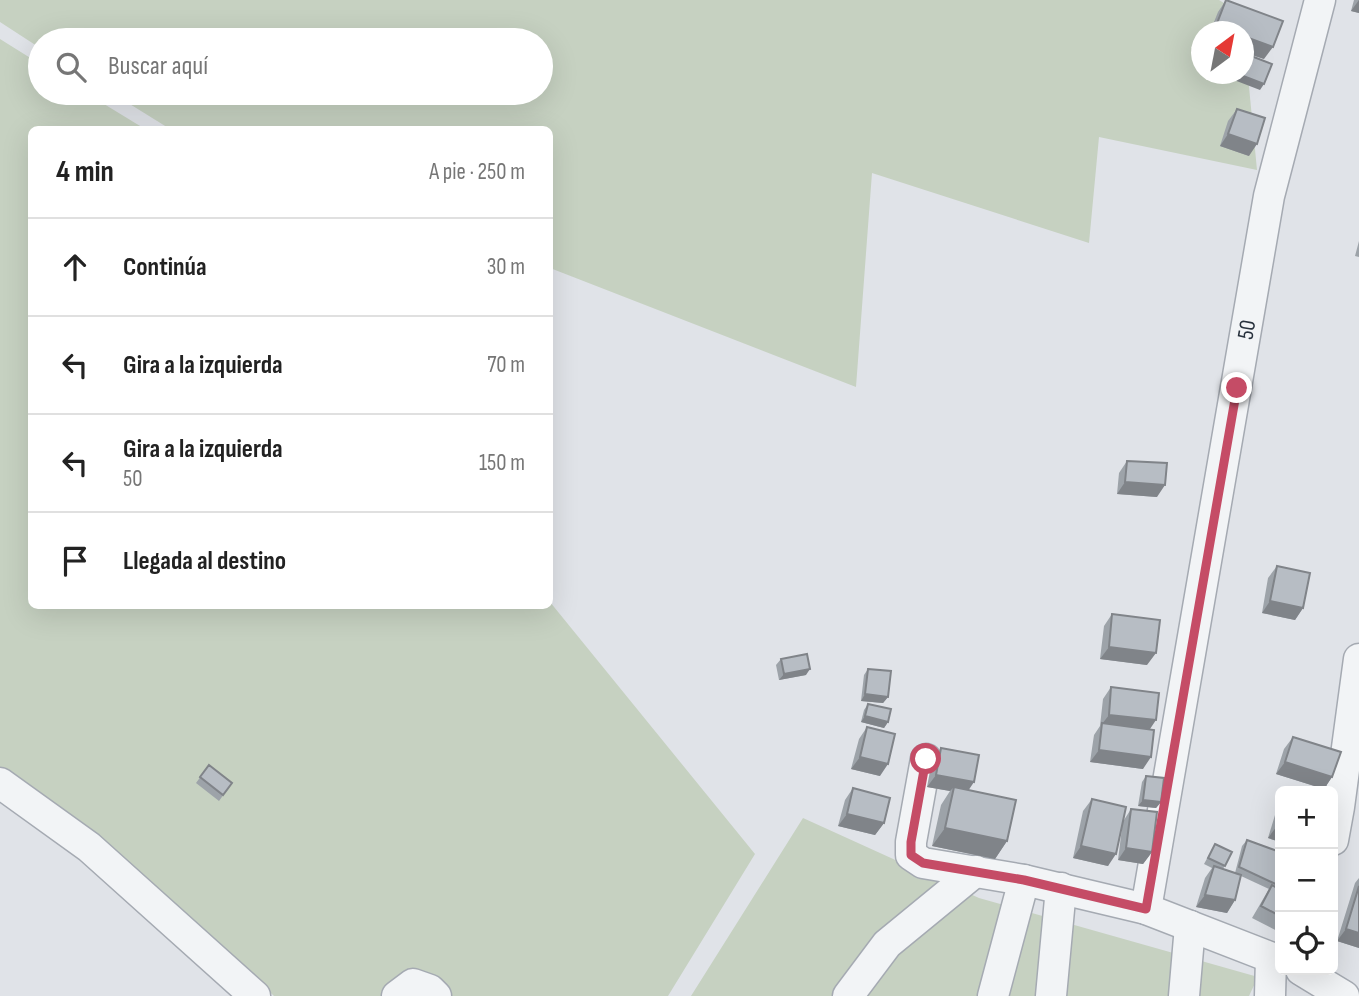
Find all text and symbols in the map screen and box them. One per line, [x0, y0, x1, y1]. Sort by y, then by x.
north arrow [1191, 21, 1254, 84]
search box [28, 28, 553, 105]
icon: search [52, 48, 90, 86]
text: Buscar aquí [108, 51, 208, 82]
text: 4 min [56, 154, 114, 190]
text: A pie · 250 m [429, 158, 525, 186]
icon: ahead [56, 248, 94, 286]
text: Continúa [123, 252, 207, 283]
text: 30 m [487, 253, 525, 281]
street label: 50 [1231, 318, 1262, 342]
icon: left [56, 346, 94, 384]
text: Gira a la izquierda [123, 350, 283, 381]
text: 70 m [487, 351, 525, 379]
route end [1221, 372, 1252, 403]
text: Gira a la izquierda [123, 434, 283, 465]
icon: left [56, 444, 94, 482]
text: 150 m [479, 449, 525, 477]
text: 50 [123, 465, 142, 493]
icon: arrive [56, 542, 94, 580]
text: Llegada al destino [123, 546, 286, 577]
route start [910, 743, 941, 774]
map controls [1275, 786, 1338, 975]
button: + [1275, 786, 1338, 849]
button: − [1275, 849, 1338, 912]
button: locate [1275, 912, 1338, 975]

